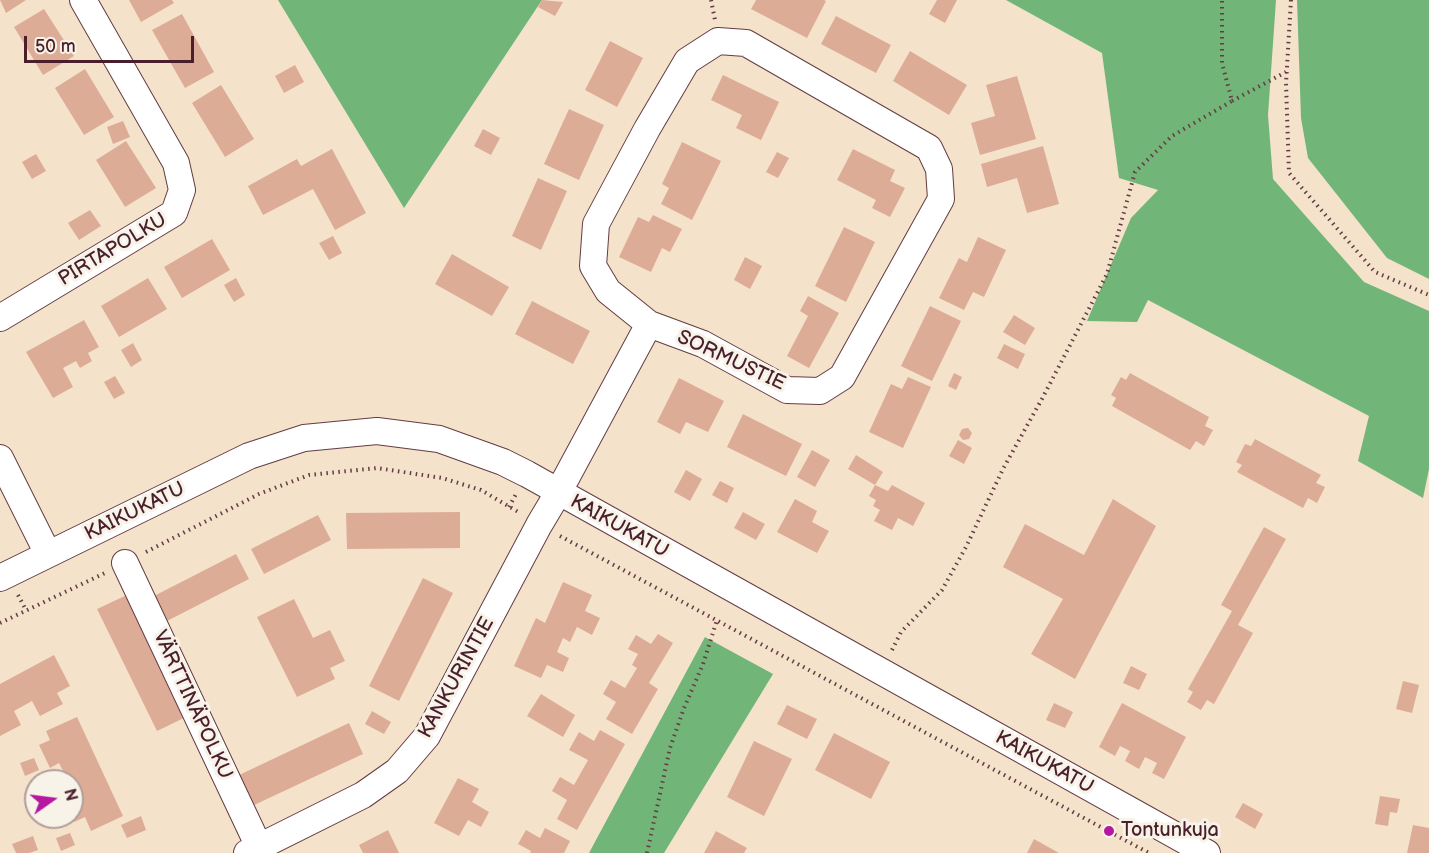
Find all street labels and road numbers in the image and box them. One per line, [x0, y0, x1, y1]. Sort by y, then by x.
street label: PIRTAPOLKU [55, 208, 171, 292]
street label: SORMUSTIE [673, 325, 789, 397]
street label: KAIKUKATU [81, 477, 189, 547]
street label: KAIKUKATU [566, 490, 672, 564]
street label: KANKURINTIE [414, 613, 500, 743]
street label: VÄRTTINÄPOLKU [147, 627, 237, 783]
street label: KAIKUKATU [991, 726, 1097, 800]

